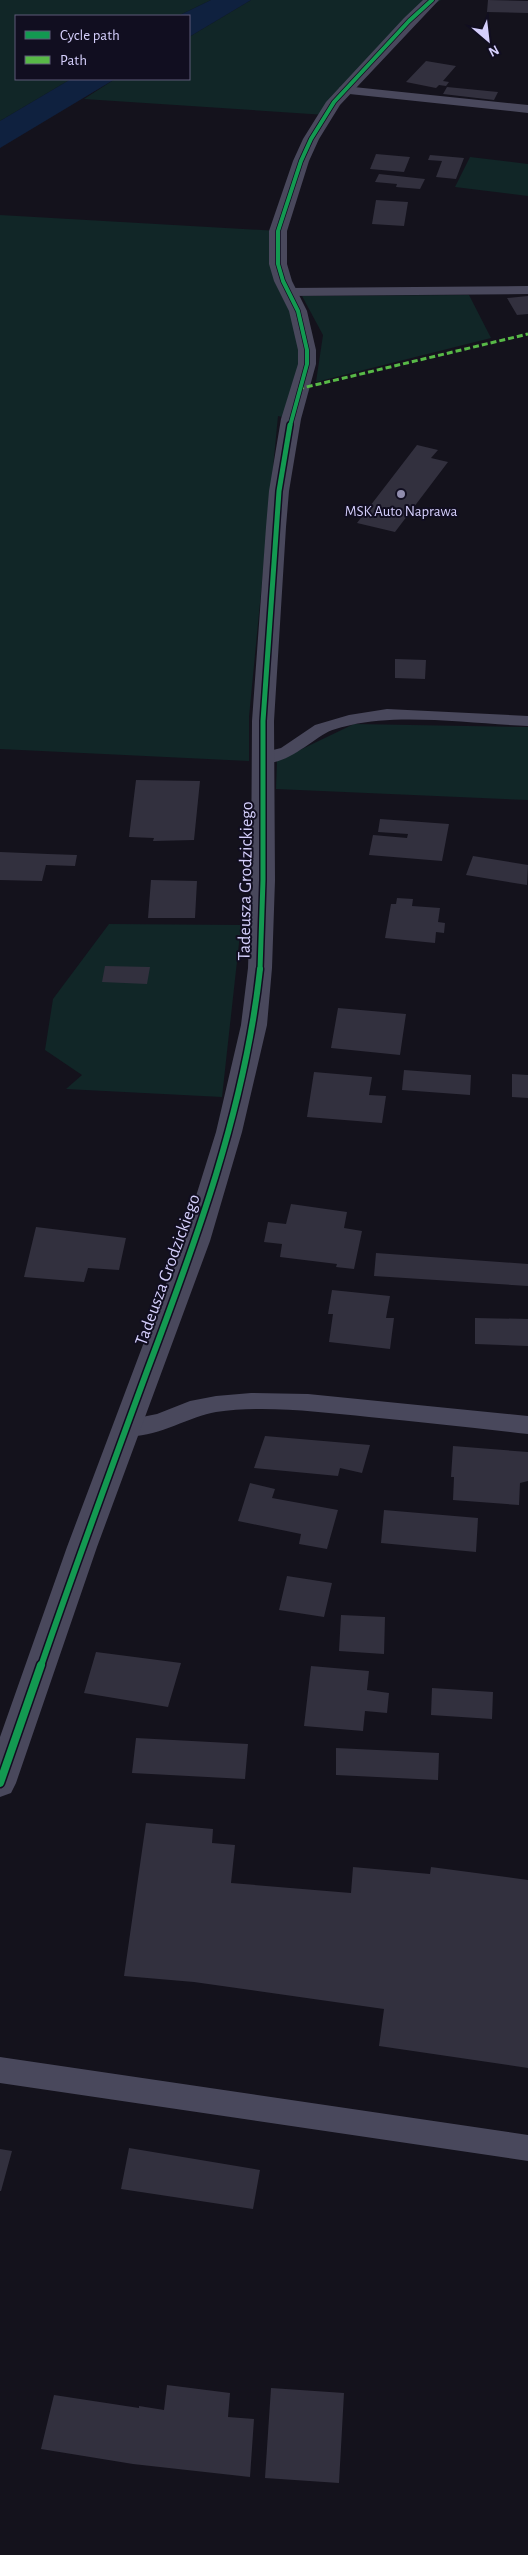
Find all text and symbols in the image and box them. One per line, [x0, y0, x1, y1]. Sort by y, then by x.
legend [15, 15, 190, 80]
north arrow [463, 15, 513, 65]
text: Cycle path [60, 28, 120, 43]
text: N [486, 42, 501, 59]
text: Path [60, 53, 87, 68]
marker: MSK Auto Naprawa [395, 488, 407, 500]
place label: MSK Auto Naprawa [345, 504, 457, 519]
street label: Tadeusza Grodzickiego [236, 801, 256, 961]
street label: Tadeusza Grodzickiego [132, 1192, 204, 1348]

